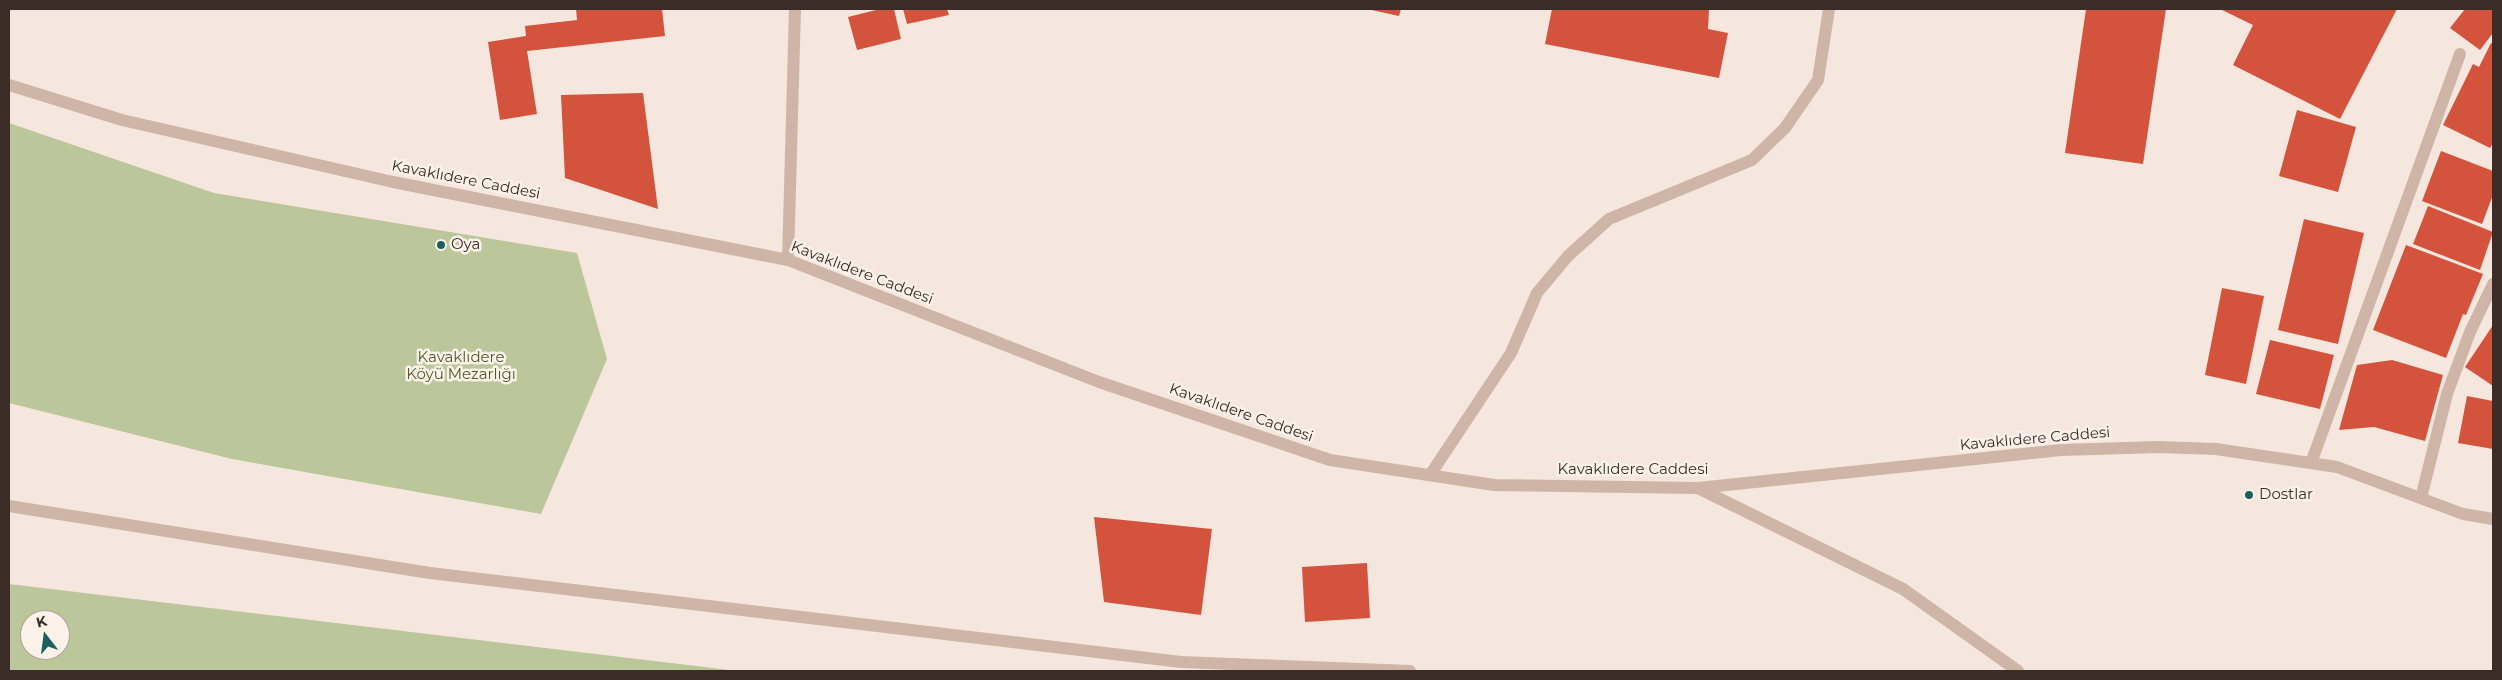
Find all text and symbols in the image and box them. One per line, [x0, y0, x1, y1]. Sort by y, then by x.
street label: Kavaklıdere Caddesi [390, 157, 542, 203]
place label: Oya [451, 236, 480, 254]
street label: Kavaklıdere Caddesi [788, 238, 936, 308]
marker: Oya [435, 239, 447, 251]
park label: Kavaklıdere Köyü Mezarlığı [406, 349, 516, 384]
street label: Kavaklıdere Caddesi [1167, 380, 1315, 446]
street label: Kavaklıdere Caddesi [1959, 423, 2111, 455]
street label: Kavaklıdere Caddesi [1557, 461, 1709, 479]
place label: Dostlar [2259, 486, 2313, 504]
marker: Dostlar [2243, 489, 2255, 501]
north arrow [20, 610, 70, 660]
text: K [34, 611, 49, 632]

